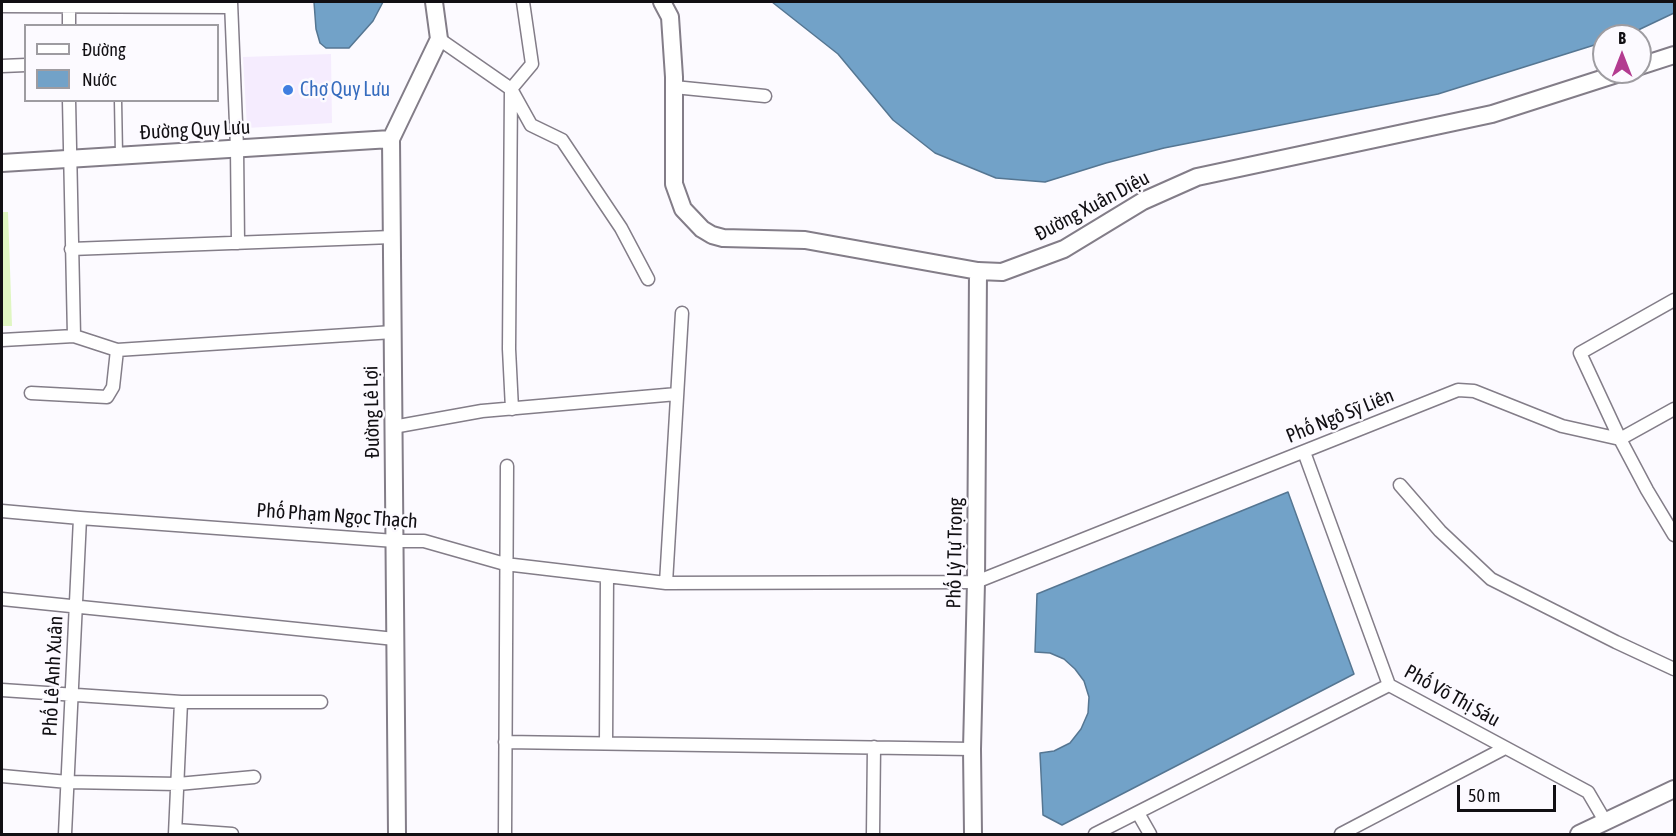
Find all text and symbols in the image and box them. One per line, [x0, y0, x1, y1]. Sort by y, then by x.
legend [24, 24, 219, 102]
north arrow [1592, 24, 1652, 84]
text: B [1618, 29, 1626, 47]
text: Đường [82, 39, 126, 60]
text: Nước [82, 69, 116, 90]
place label: Chợ Quy Lưu [300, 78, 390, 102]
marker: Chợ Quy Lưu [281, 83, 295, 97]
street label: Đường Quy Lưu [139, 115, 251, 145]
street label: Đường Xuân Diệu [1031, 166, 1153, 246]
street label: Đường Lê Lợi [359, 365, 385, 459]
street label: Phố Ngô Sỹ Liên [1283, 384, 1397, 448]
street label: Phố Lý Tự Trọng [942, 497, 968, 609]
street label: Phố Phạm Ngọc Thạch [256, 498, 418, 534]
street label: Phố Lê Anh Xuân [38, 615, 68, 737]
street label: Phố Võ Thị Sáu [1400, 660, 1504, 732]
scale bar [1460, 773, 1559, 811]
text: 50 m [1468, 785, 1500, 806]

